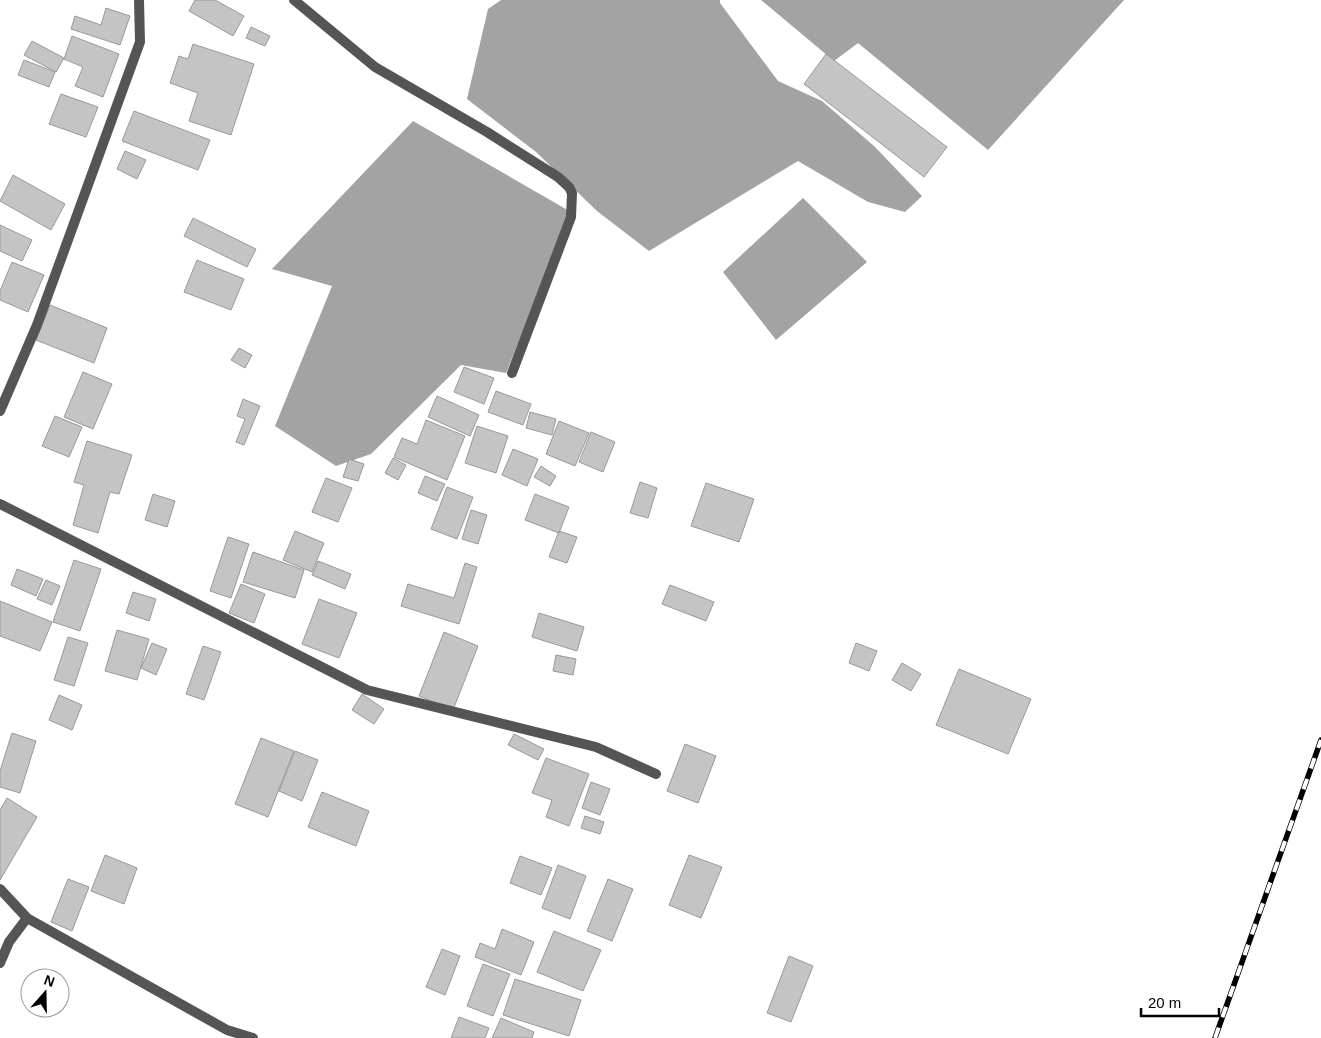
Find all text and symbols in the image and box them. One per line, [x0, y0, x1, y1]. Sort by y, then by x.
north arrow [20, 968, 70, 1018]
text: N [42, 972, 57, 990]
scale bar [1141, 986, 1218, 1018]
text: 20 m [1148, 994, 1181, 1011]

